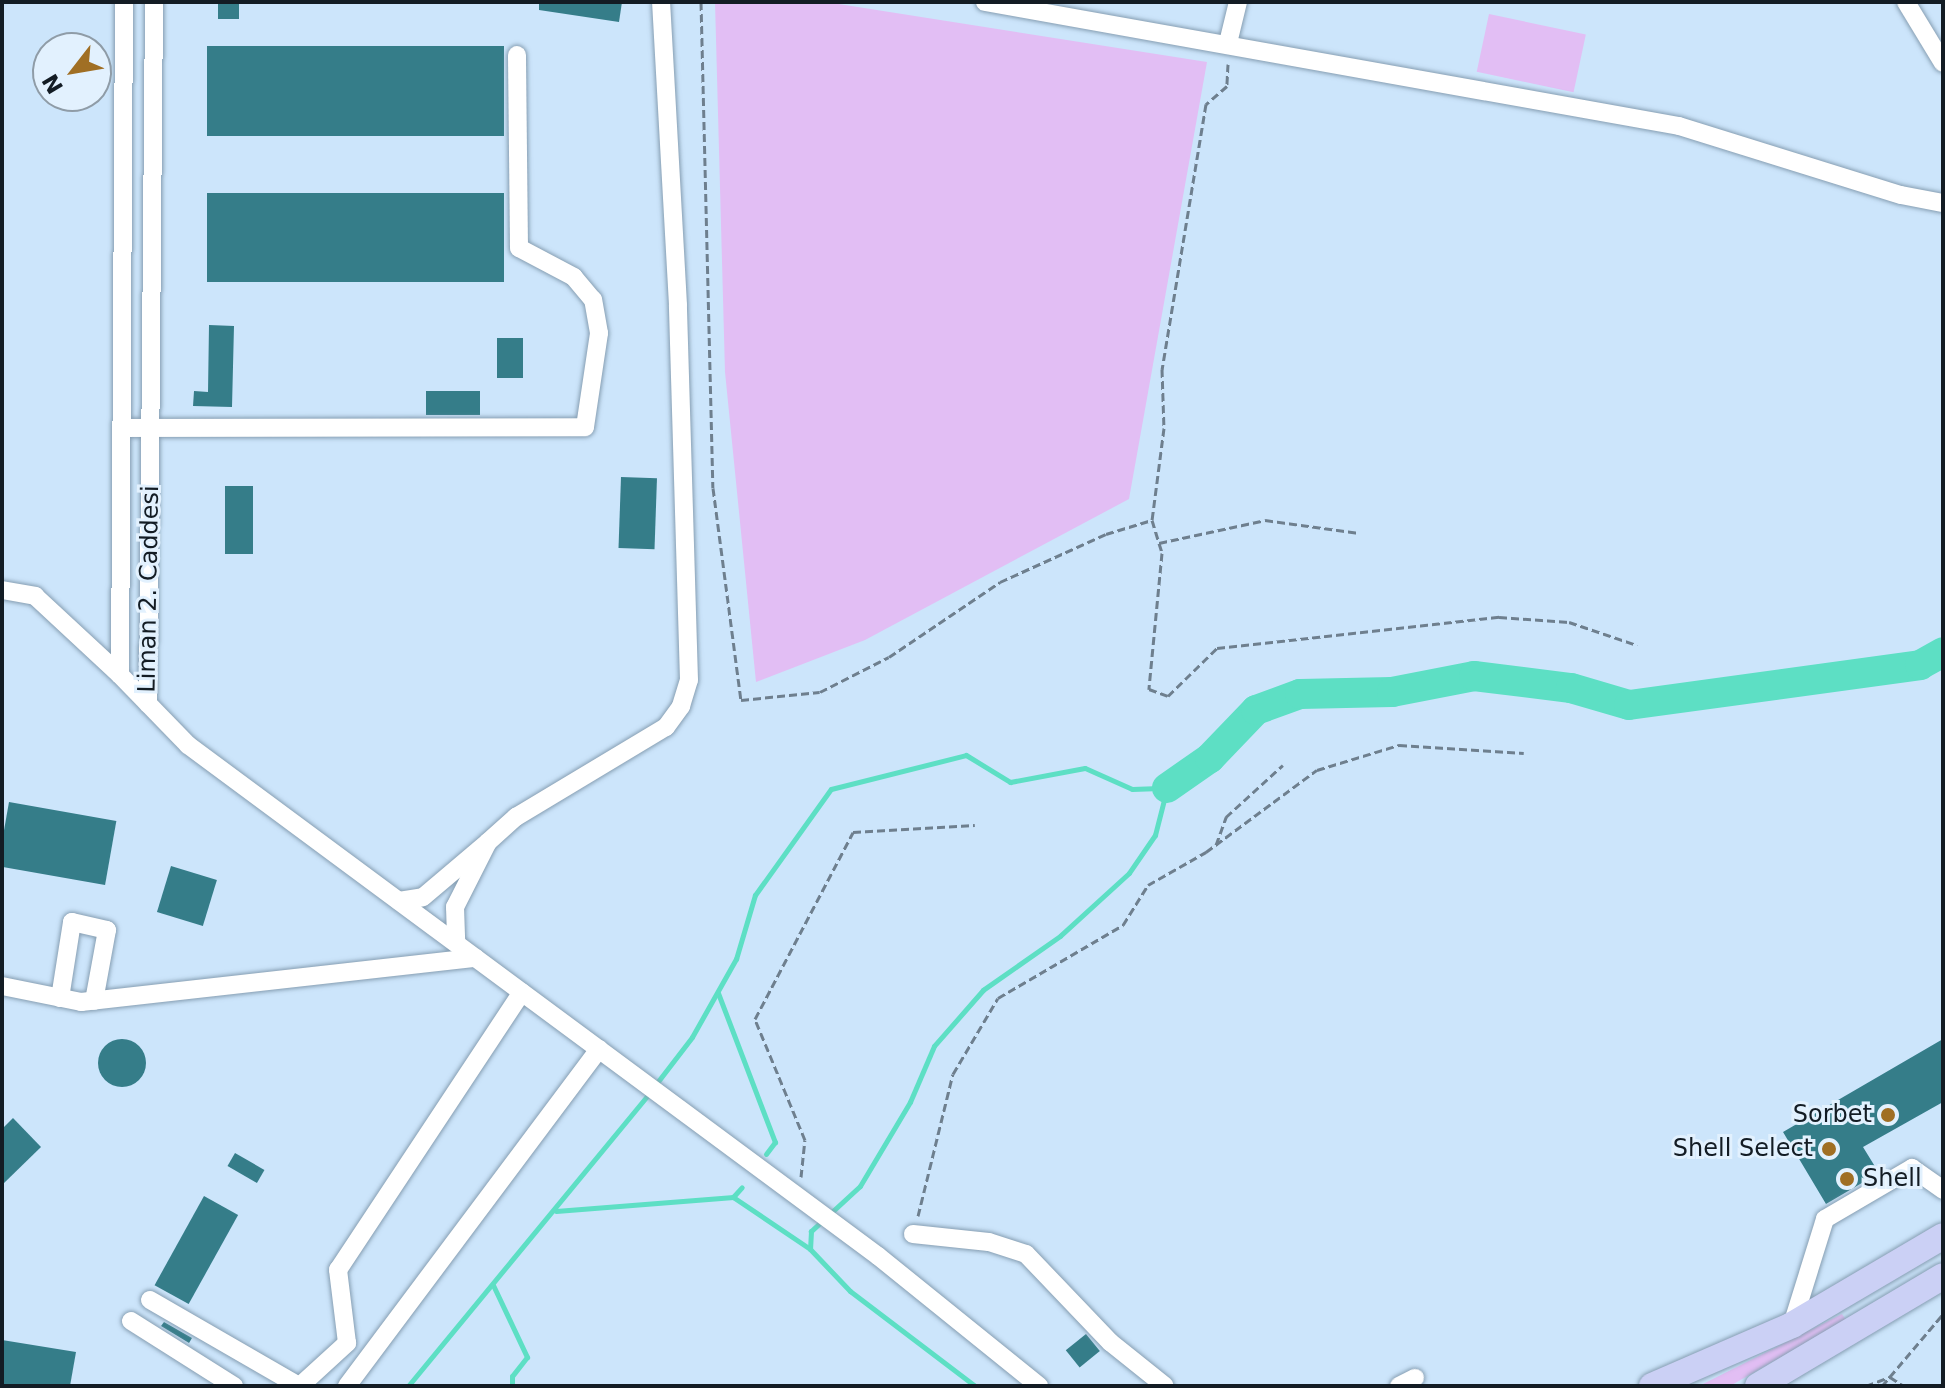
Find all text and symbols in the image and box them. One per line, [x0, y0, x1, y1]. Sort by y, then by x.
north arrow [32, 32, 112, 112]
text: N [37, 69, 68, 98]
street label: Liman 2. Caddesi [133, 485, 165, 693]
place label: Sorbet [1793, 1101, 1872, 1129]
marker: Sorbet [1879, 1106, 1897, 1124]
place label: Shell Select [1673, 1135, 1813, 1163]
marker: Shell Select [1820, 1140, 1838, 1158]
place label: Shell [1863, 1165, 1922, 1193]
marker: Shell [1838, 1170, 1856, 1188]

